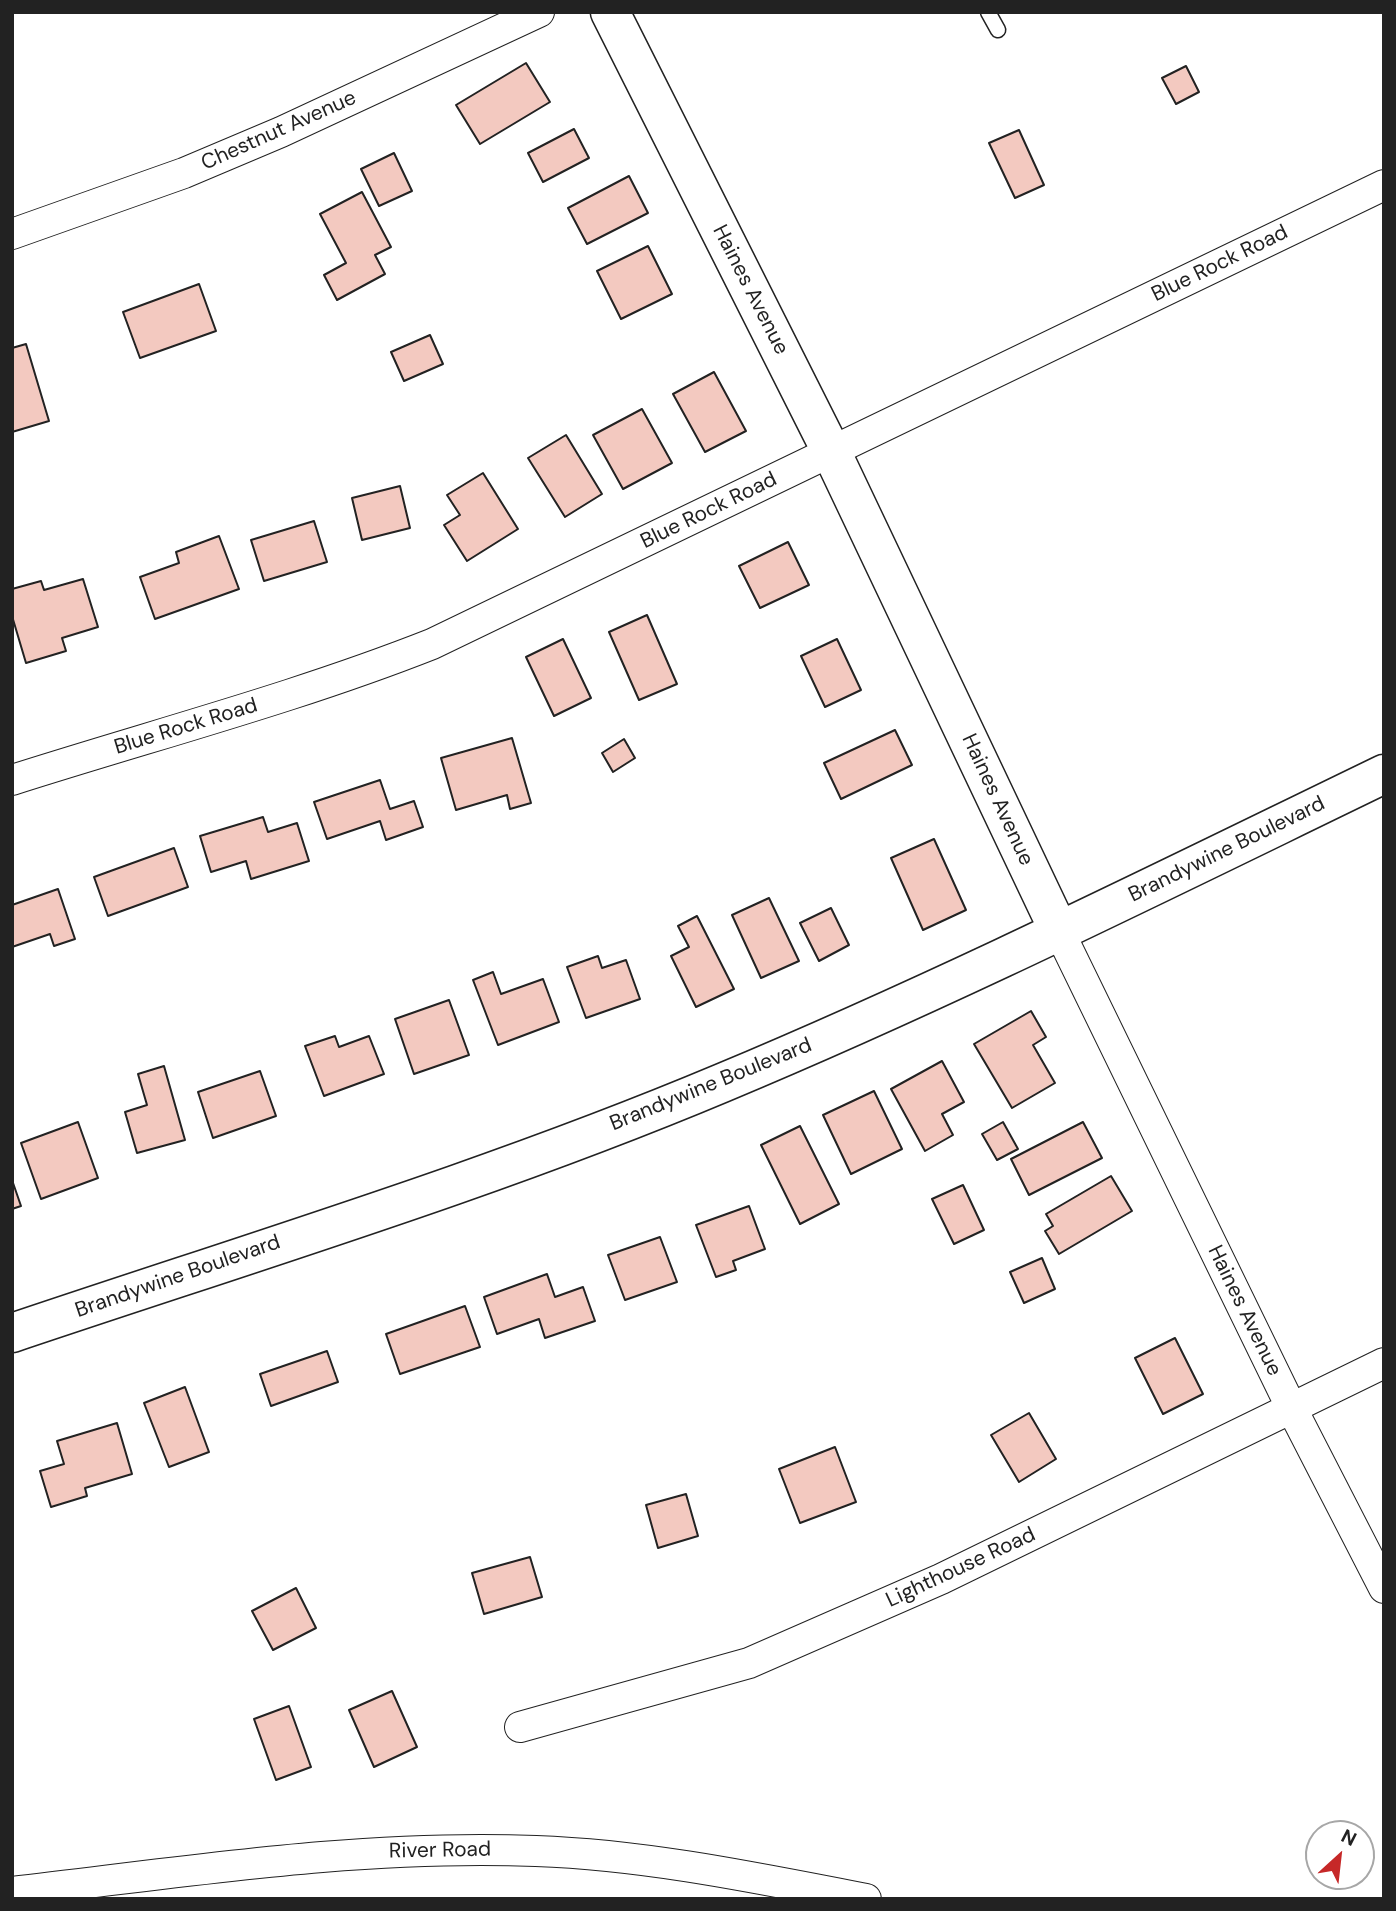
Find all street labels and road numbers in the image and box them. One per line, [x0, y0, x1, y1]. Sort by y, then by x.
street label: Chestnut Avenue [198, 86, 360, 176]
street label: Blue Rock Road [1148, 220, 1292, 308]
street label: Haines Avenue [706, 221, 794, 359]
street label: Blue Rock Road [637, 467, 781, 555]
street label: Blue Rock Road [111, 693, 261, 761]
street label: Haines Avenue [956, 730, 1038, 870]
street label: Brandywine Boulevard [1125, 792, 1329, 908]
street label: Brandywine Boulevard [607, 1033, 815, 1137]
street label: Brandywine Boulevard [72, 1230, 284, 1324]
street label: Haines Avenue [1201, 1242, 1287, 1380]
street label: Lighthouse Road [882, 1522, 1040, 1614]
street label: River Road [389, 1838, 491, 1864]

